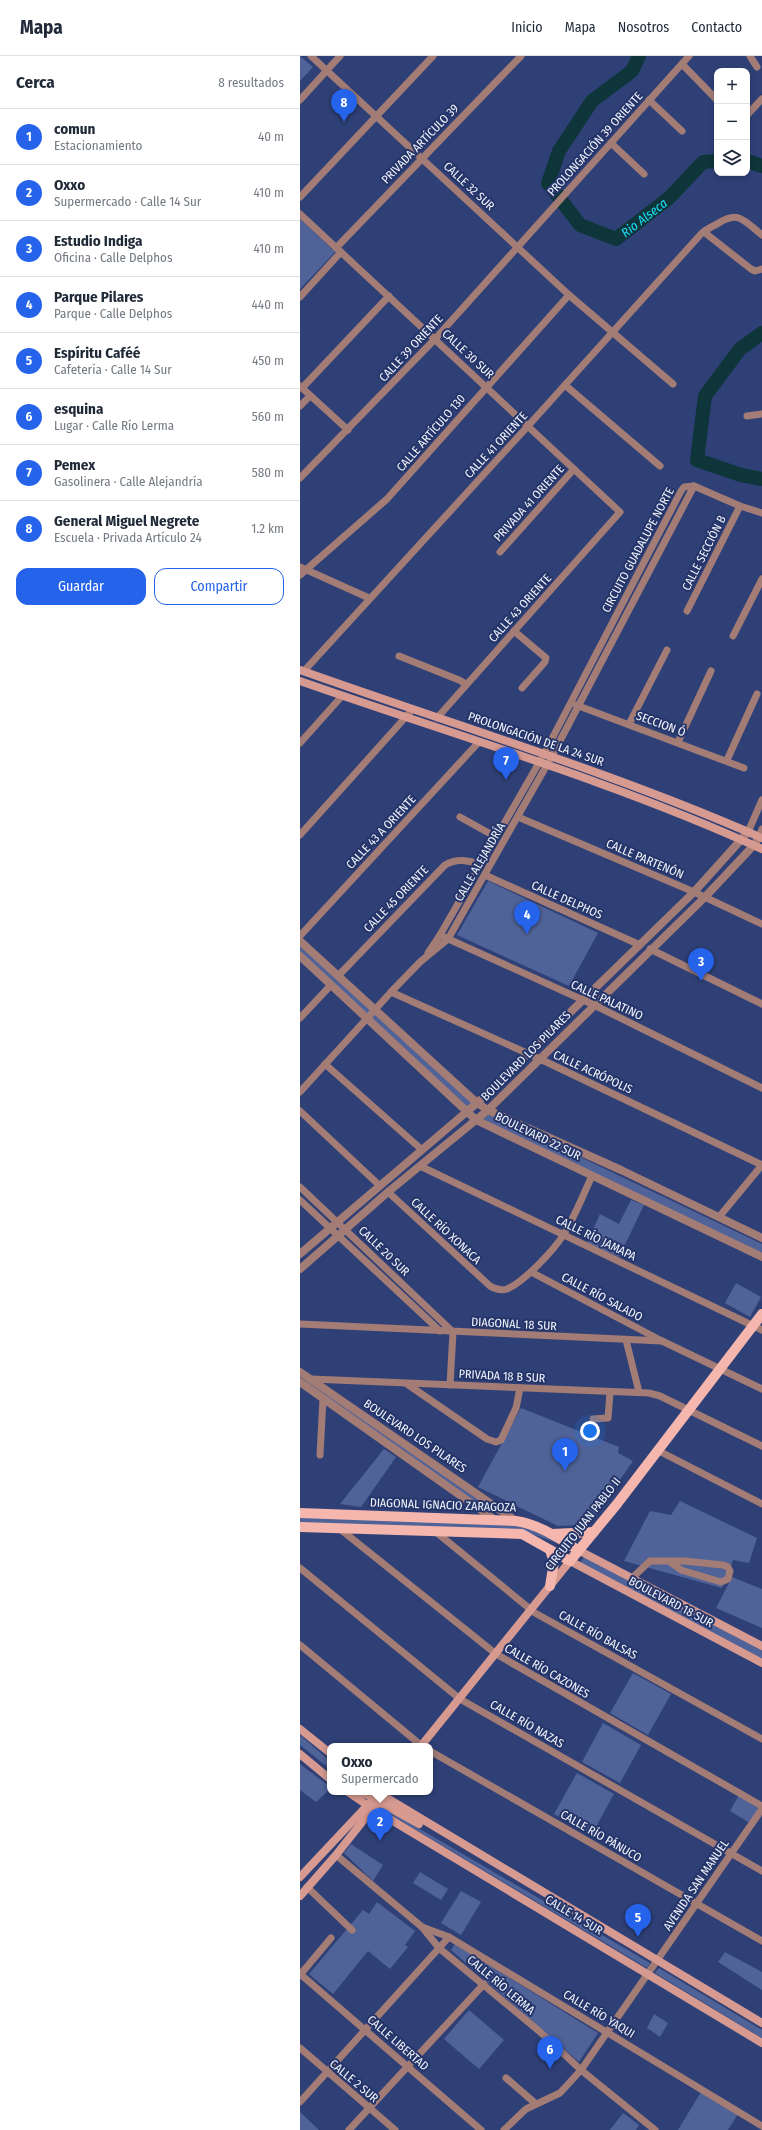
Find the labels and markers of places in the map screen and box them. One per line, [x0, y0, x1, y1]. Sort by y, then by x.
pin: 8 [331, 89, 357, 122]
pin: 7 [493, 747, 519, 780]
pin: 4 [514, 901, 540, 934]
pin: 3 [688, 948, 714, 981]
pin: 1 [552, 1438, 578, 1471]
pin: 2 [367, 1808, 393, 1841]
pin: 5 [625, 1904, 651, 1937]
pin: 6 [537, 2036, 563, 2069]

